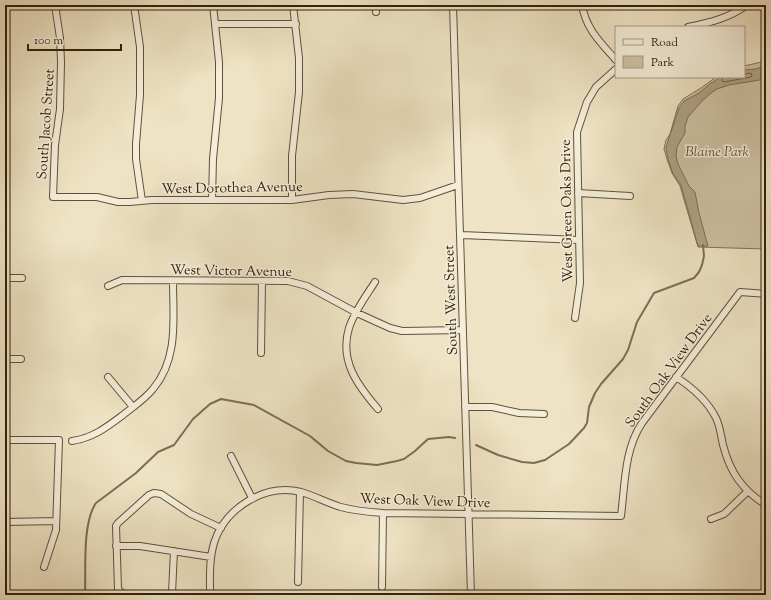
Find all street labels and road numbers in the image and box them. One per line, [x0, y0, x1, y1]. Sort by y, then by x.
street label: South Jacob Street [33, 68, 61, 180]
street label: West Green Oaks Drive [557, 139, 579, 283]
street label: West Dorothea Avenue [161, 178, 303, 200]
street label: South West Street [440, 244, 464, 355]
street label: West Victor Avenue [170, 261, 292, 283]
street label: South Oak View Drive [621, 310, 718, 432]
street label: West Oak View Drive [359, 490, 491, 514]

